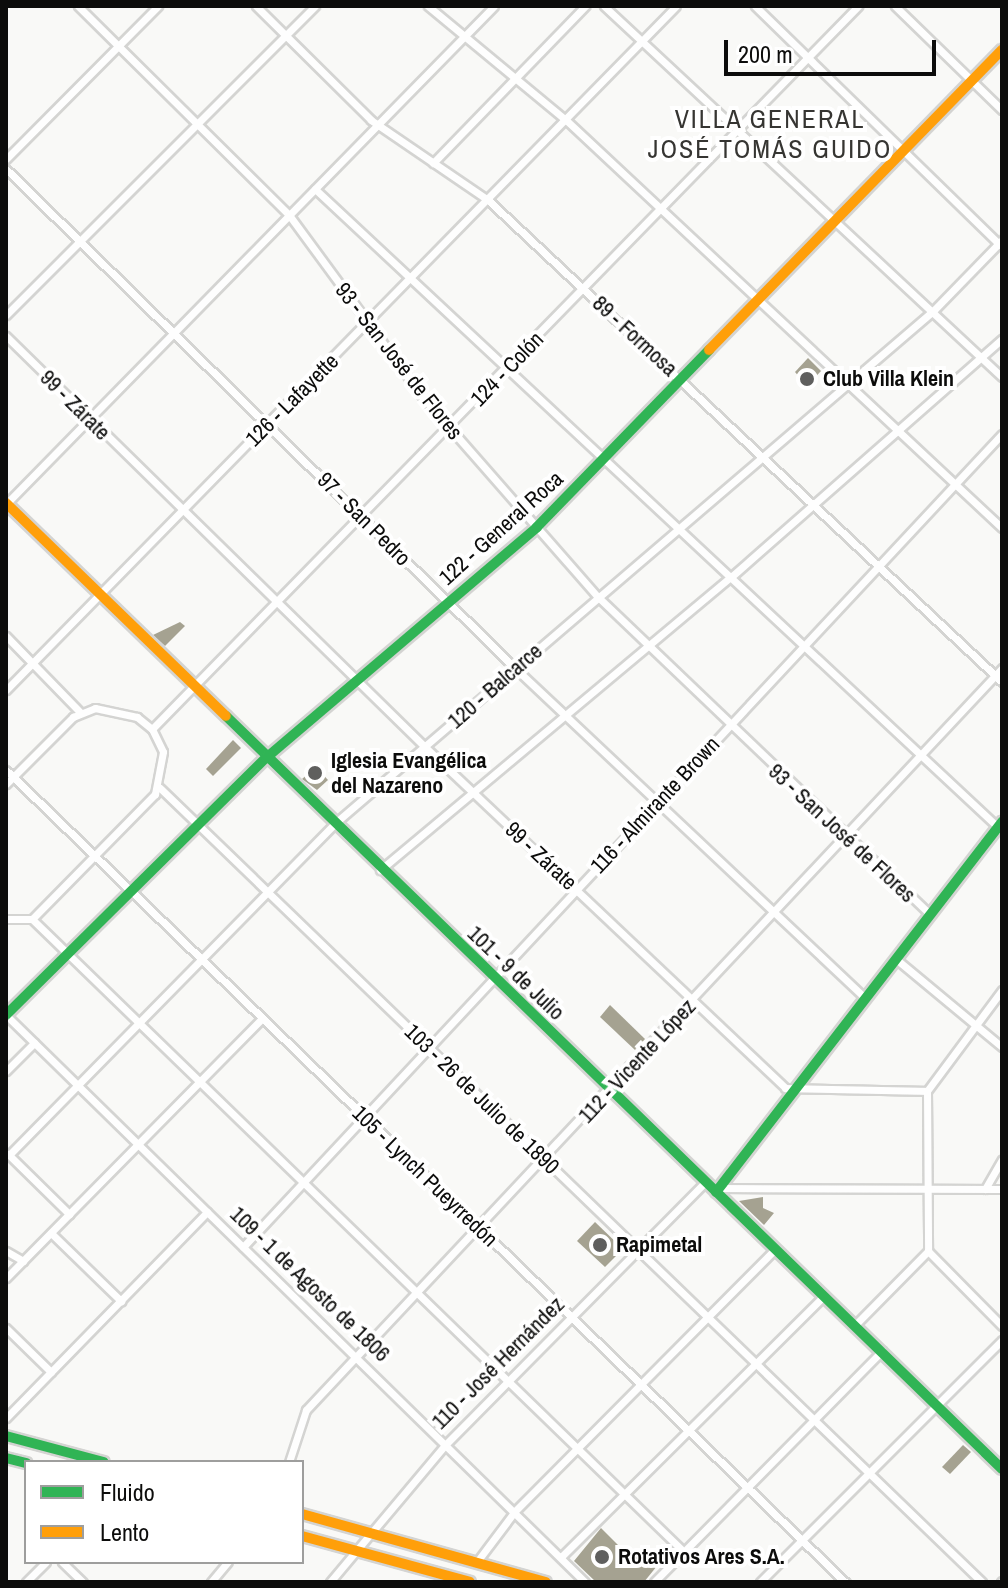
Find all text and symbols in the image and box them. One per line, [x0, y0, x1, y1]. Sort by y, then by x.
scale bar [728, 24, 940, 74]
text: 200 m [738, 38, 793, 70]
district label: VILLA GENERAL JOSÉ TOMÁS GUIDO [648, 103, 892, 164]
street label: 93 - San José de Flores [330, 277, 468, 445]
street label: 89 - Formosa [587, 290, 683, 382]
street label: 124 - Colón [465, 326, 549, 412]
street label: 126 - Lafayette [240, 348, 344, 452]
street label: 99 - Zárate [34, 364, 116, 446]
place label: Club Villa Klein [823, 366, 954, 392]
marker: Club Villa Klein [798, 370, 816, 388]
street label: 122 - General Roca [434, 466, 568, 590]
street label: 97 - San Pedro [312, 467, 416, 571]
street label: 120 - Balcarce [442, 638, 548, 734]
street label: 116 - Almirante Brown [585, 731, 725, 879]
place label: Iglesia Evangélica del Nazareno [331, 747, 486, 798]
street label: 93 - San José de Flores [763, 758, 921, 908]
marker: Iglesia Evangélica del Nazareno [306, 764, 324, 782]
street label: 99 - Zárate [500, 816, 582, 896]
street label: 101 - 9 de Julio [462, 920, 570, 1026]
street label: 112 - Vicente López [573, 994, 701, 1128]
street label: 103 - 26 de Julio de 1890 [399, 1018, 565, 1180]
street label: 105 - Lynch Pueyrredón [347, 1100, 503, 1252]
street label: 109 - 1 de Agosto de 1806 [224, 1201, 396, 1367]
place label: Rapimetal [616, 1232, 702, 1258]
marker: Rapimetal [591, 1236, 609, 1254]
street label: 110 - José Hernández [426, 1291, 570, 1435]
legend [24, 1460, 304, 1564]
text: Fluido [100, 1476, 155, 1508]
text: Lento [100, 1516, 149, 1548]
place label: Rotativos Ares S.A. [618, 1544, 785, 1570]
marker: Rotativos Ares S.A. [593, 1548, 611, 1566]

